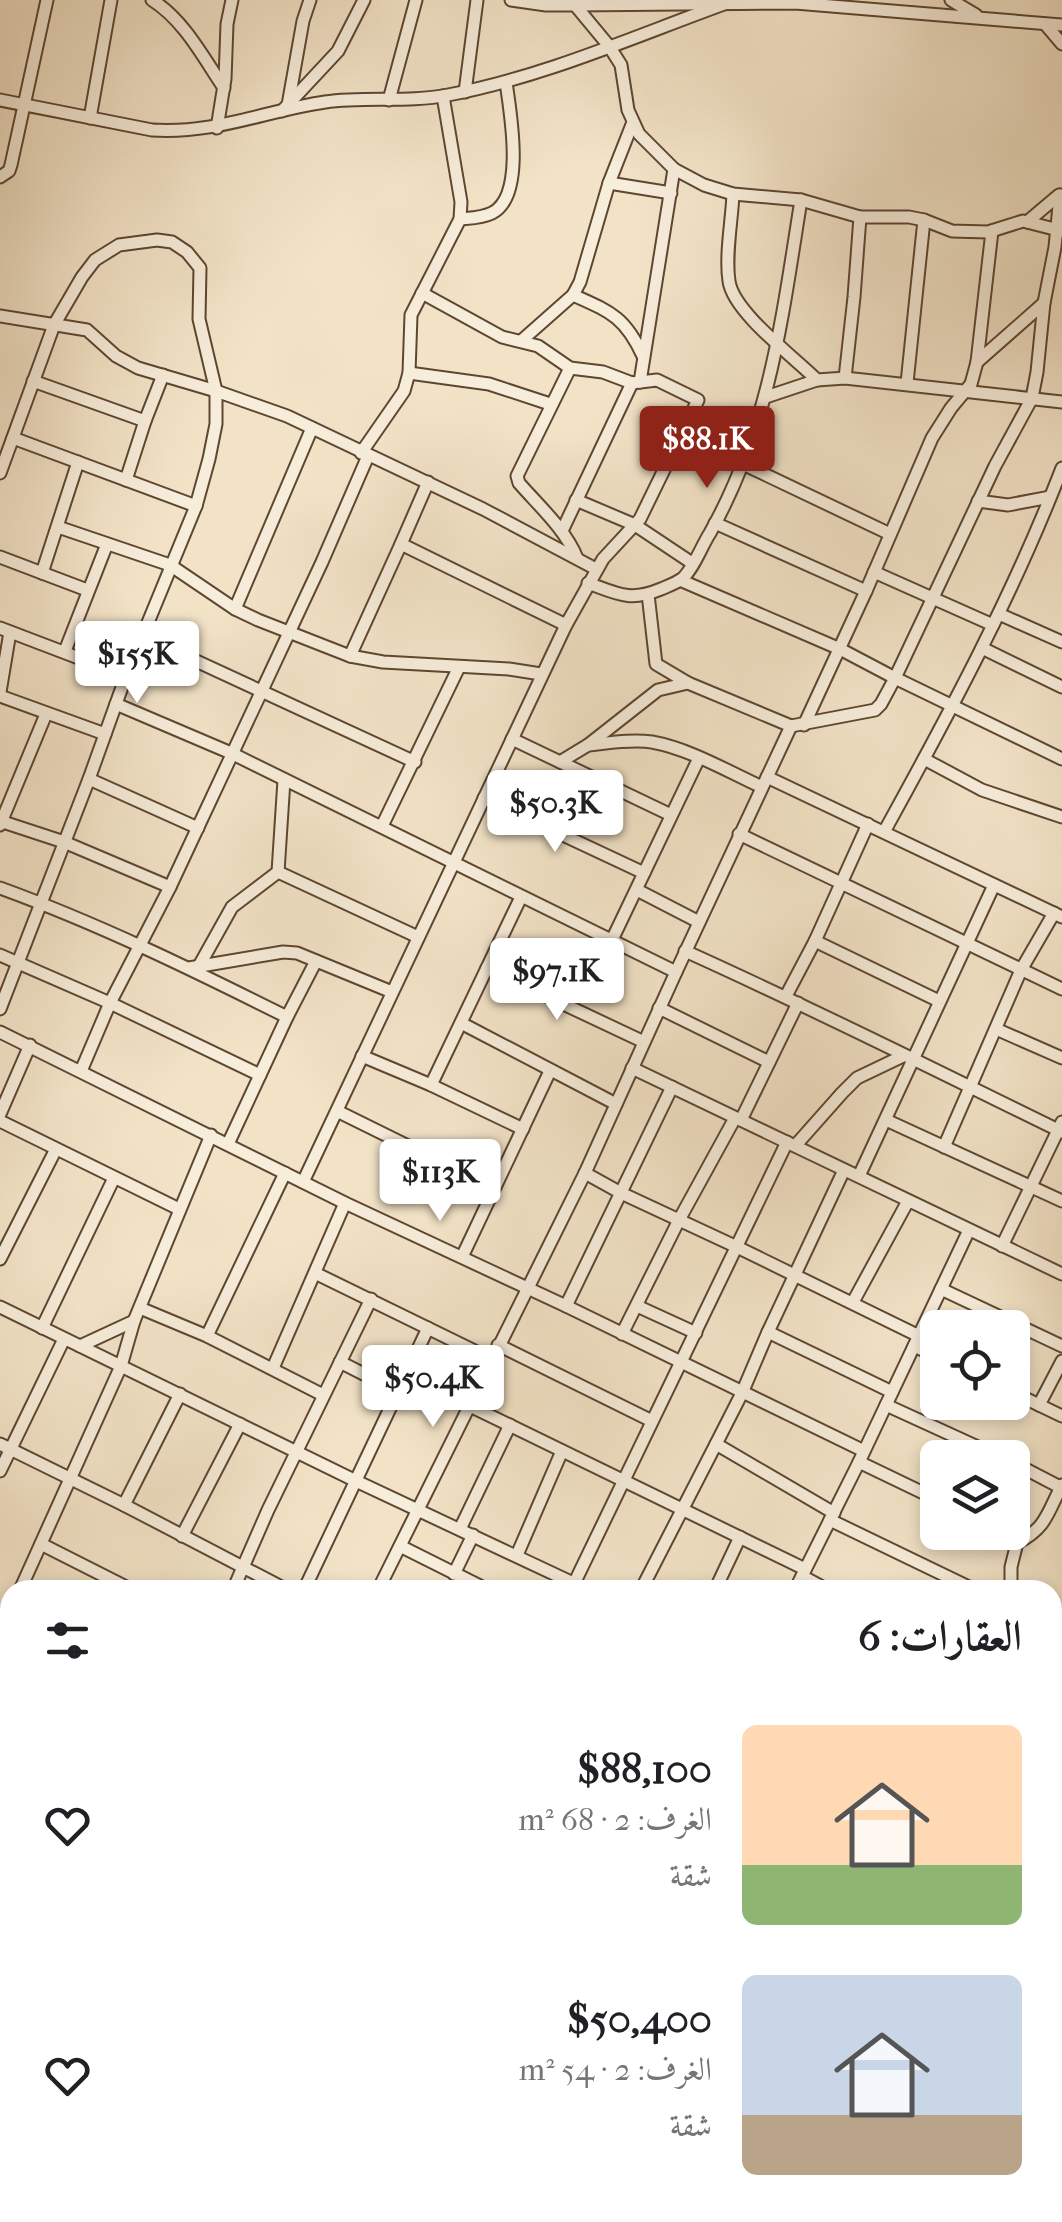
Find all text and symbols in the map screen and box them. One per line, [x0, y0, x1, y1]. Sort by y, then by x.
pin: $88.1K [626, 406, 788, 491]
text: $88.1K [662, 420, 752, 457]
pin: $155K [67, 621, 207, 706]
text: $155K [97, 635, 177, 672]
pin: $50.3K [474, 770, 636, 855]
text: $50.3K [509, 784, 601, 821]
pin: $97.1K [476, 938, 638, 1023]
text: $97.1K [512, 952, 602, 989]
pin: $113K [370, 1139, 510, 1224]
text: $113K [402, 1153, 478, 1190]
map controls [920, 1310, 1030, 1550]
button: locate [920, 1310, 1030, 1420]
pin: $50.4K [352, 1345, 514, 1430]
text: $50.4K [384, 1359, 482, 1396]
button: layers [920, 1440, 1030, 1550]
text: العقارات: 6 [858, 1612, 1022, 1661]
icon: filters [40, 1613, 95, 1668]
text: $88,100 [577, 1745, 712, 1794]
icon: home [822, 1765, 942, 1885]
icon: heart [40, 1798, 95, 1853]
text: الغرف: 2 · 68 m² [518, 1801, 712, 1838]
text: شقة [670, 1857, 712, 1894]
text: $50,400 [567, 1995, 712, 2044]
icon: home [822, 2015, 942, 2135]
icon: heart [40, 2048, 95, 2103]
text: الغرف: 2 · 54 m² [519, 2051, 712, 2088]
text: شقة [670, 2107, 712, 2144]

